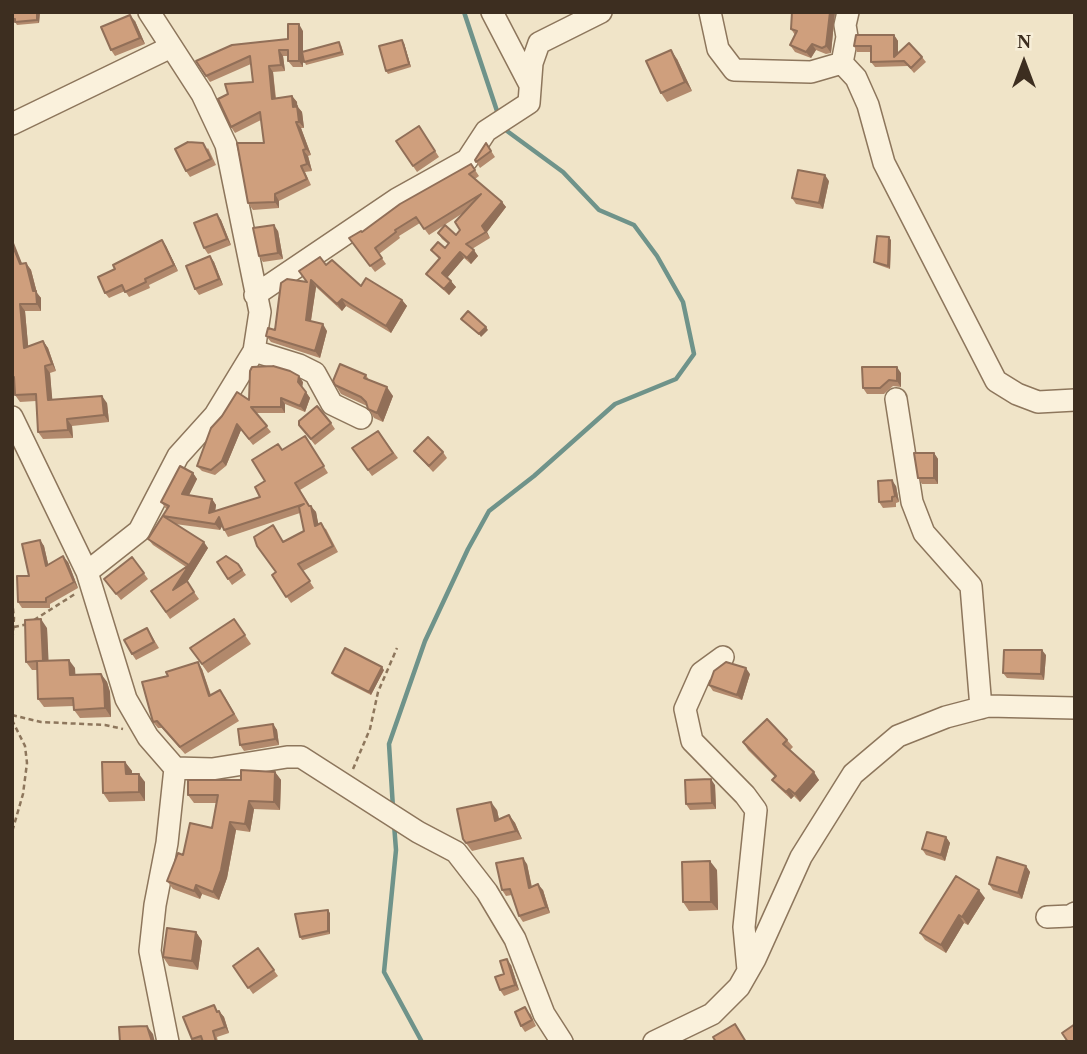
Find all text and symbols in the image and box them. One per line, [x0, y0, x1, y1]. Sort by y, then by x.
north arrow [989, 28, 1059, 98]
text: N [1017, 31, 1031, 52]

